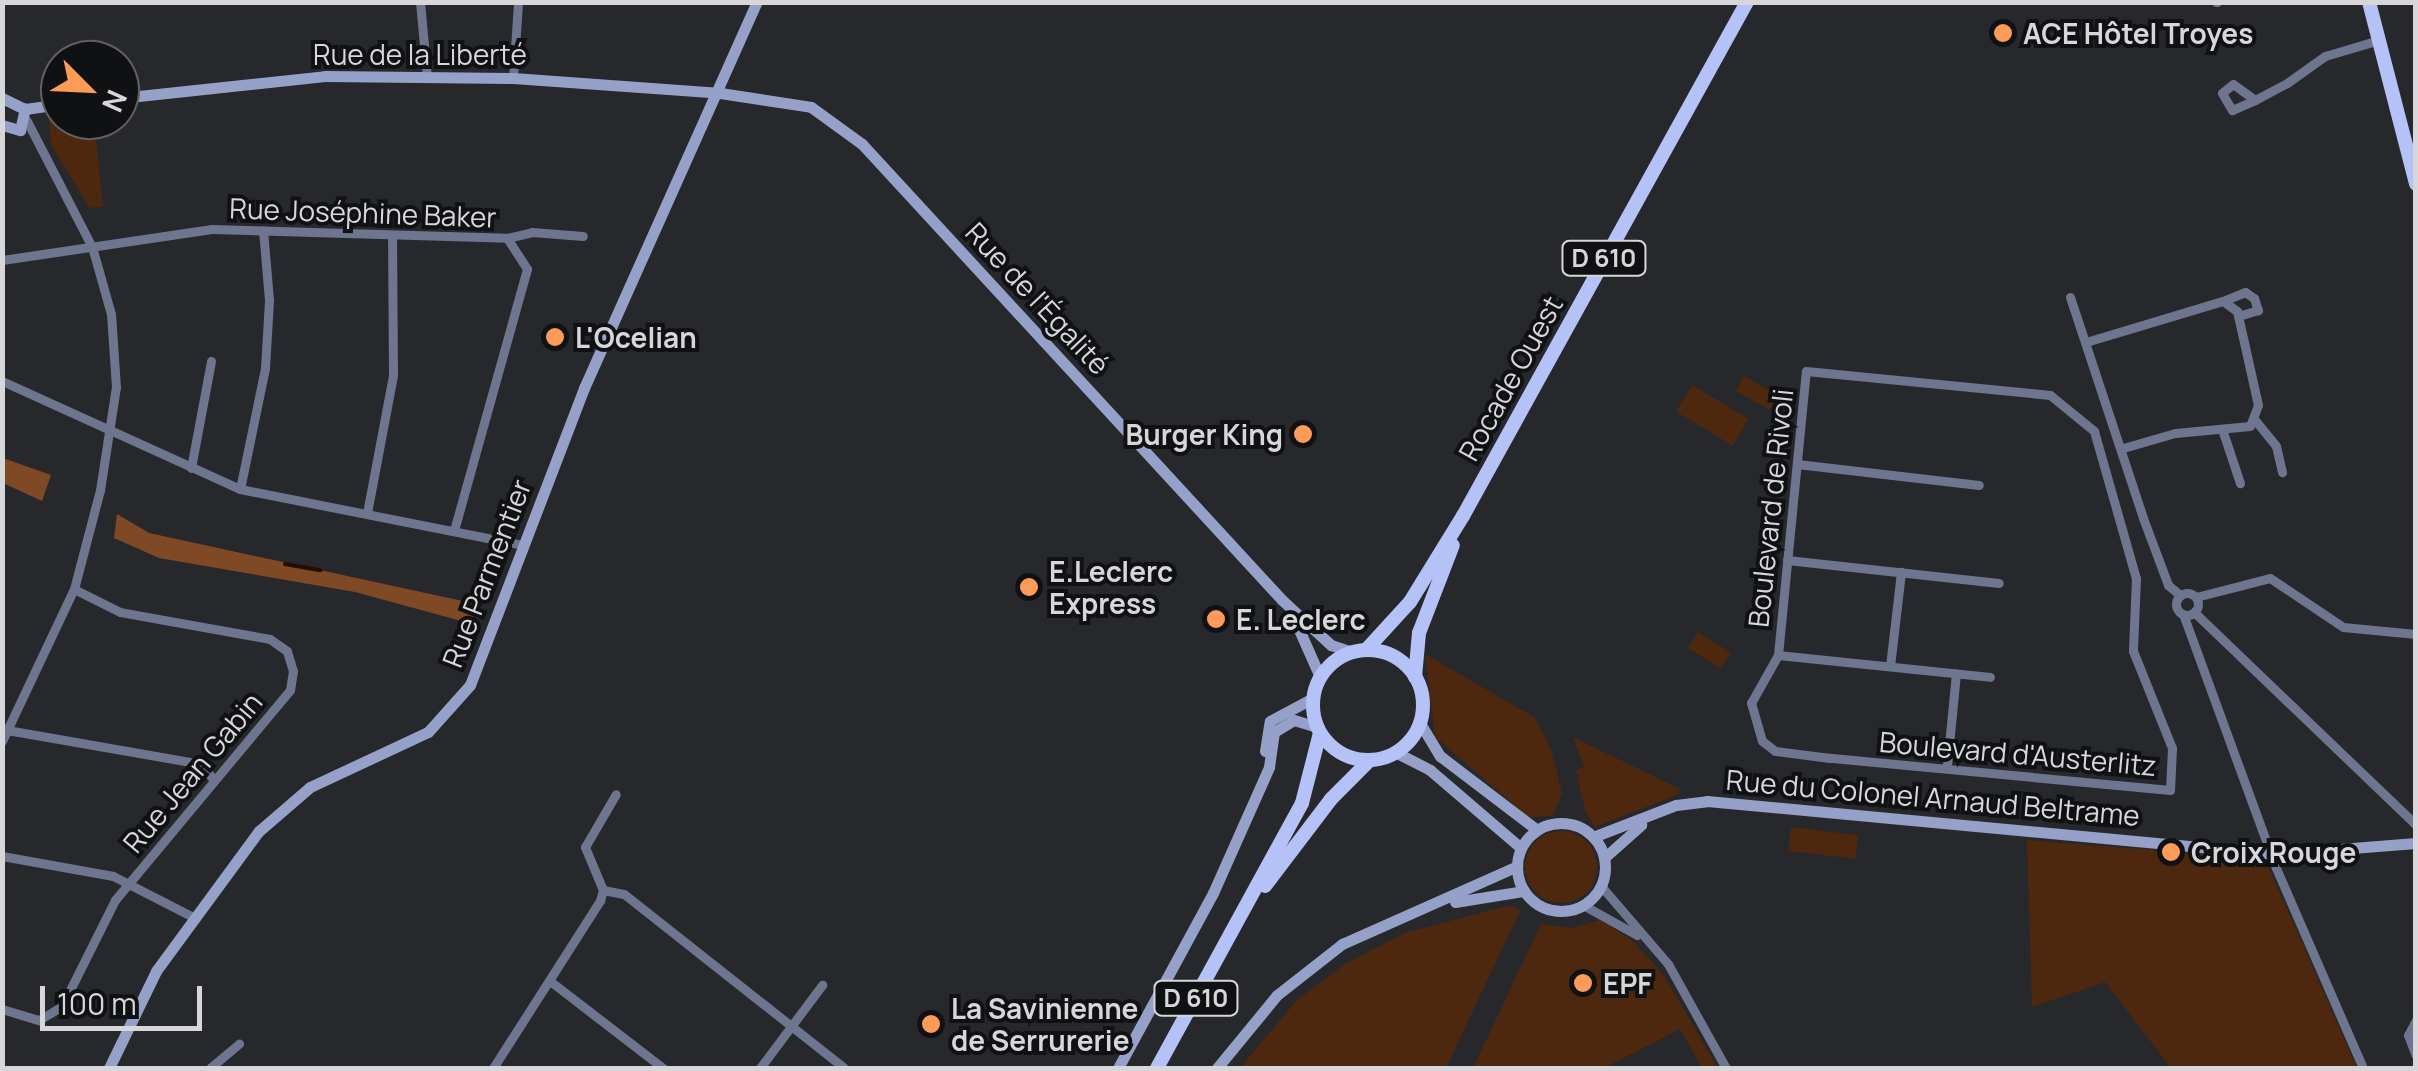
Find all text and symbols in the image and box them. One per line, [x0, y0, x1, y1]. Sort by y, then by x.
place label: ACE Hôtel Troyes [2023, 16, 2253, 50]
marker: ACE Hôtel Troyes [1992, 22, 2014, 44]
street label: Rue de la Liberté [313, 37, 527, 71]
north arrow [40, 40, 140, 140]
text: N [94, 84, 137, 118]
street label: Rue Joséphine Baker [229, 191, 497, 233]
street label: Rue de l'Égalité [959, 215, 1117, 381]
road number: D 610 [1559, 238, 1649, 278]
street label: Rocade Ouest [1451, 290, 1569, 466]
place label: L'Ocelian [575, 320, 697, 354]
marker: L'Ocelian [544, 326, 566, 348]
street label: Boulevard de Rivoli [1741, 387, 1799, 629]
place label: Burger King [1126, 417, 1283, 451]
marker: Burger King [1292, 423, 1314, 445]
street label: Rue Parmentier [435, 474, 537, 672]
place label: E.Leclerc Express [1049, 554, 1173, 620]
marker: E.Leclerc Express [1018, 576, 1040, 598]
place label: E. Leclerc [1236, 602, 1366, 636]
marker: E. Leclerc [1205, 608, 1227, 630]
street label: Rue Jean Gabin [115, 685, 269, 859]
street label: Boulevard d'Austerlitz [1878, 724, 2158, 782]
street label: Rue du Colonel Arnaud Beltrame [1725, 762, 2141, 832]
place label: Croix Rouge [2191, 835, 2356, 869]
marker: Croix Rouge [2160, 841, 2182, 863]
scale bar [45, 966, 208, 1028]
place label: EPF [1603, 966, 1652, 1000]
marker: EPF [1572, 972, 1594, 994]
road number: D 610 [1151, 978, 1241, 1018]
text: 100 m [57, 983, 137, 1024]
place label: La Savinienne de Serrurerie [951, 991, 1138, 1057]
marker: La Savinienne de Serrurerie [920, 1013, 942, 1035]

